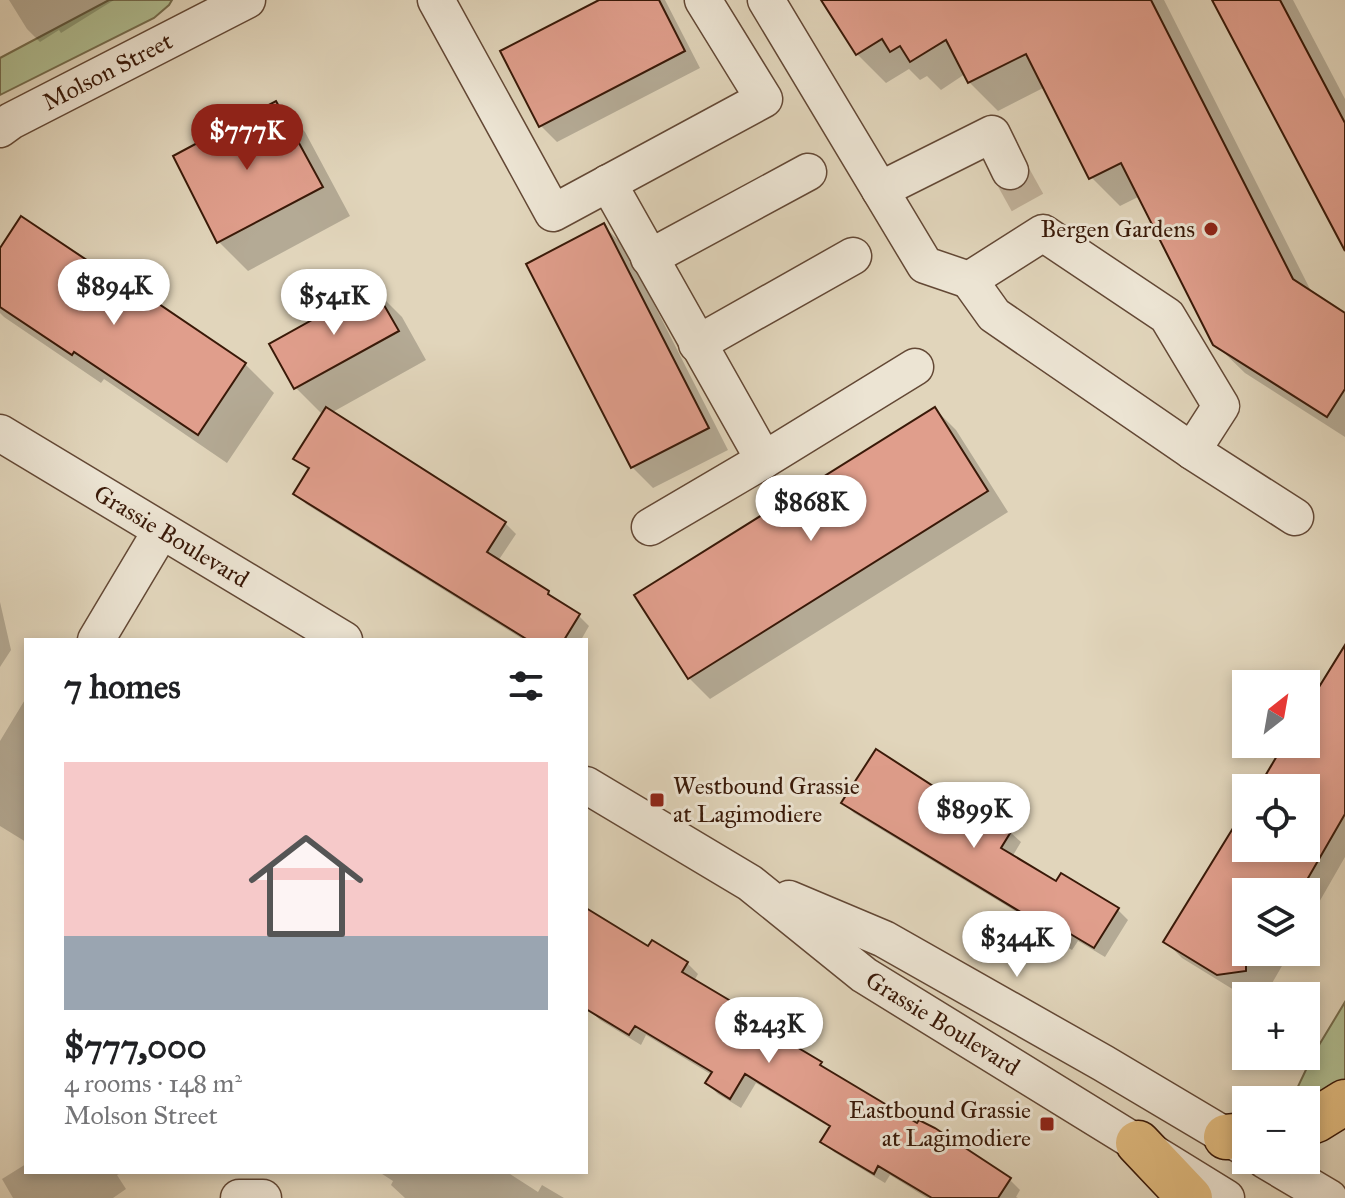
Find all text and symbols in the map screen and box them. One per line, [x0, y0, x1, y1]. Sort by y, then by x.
street label: Molson Street [37, 26, 178, 117]
pin: $777K [191, 104, 303, 172]
text: $777K [209, 114, 285, 146]
place label: Bergen Gardens [1040, 214, 1195, 244]
marker: Bergen Gardens [1202, 220, 1220, 238]
pin: $894K [58, 259, 170, 327]
text: $894K [76, 269, 152, 301]
pin: $541K [278, 269, 390, 337]
text: $541K [299, 279, 369, 311]
pin: $868K [755, 475, 867, 543]
street label: Grassie Boulevard [88, 478, 254, 594]
text: $868K [773, 485, 849, 517]
icon: filters [504, 664, 548, 708]
text: 7 homes [64, 666, 181, 707]
north arrow [1232, 670, 1320, 758]
map controls [1232, 670, 1320, 1174]
place label: Westbound Grassie at Lagimodiere [673, 771, 860, 829]
button: locate [1232, 774, 1320, 862]
pin: $899K [918, 782, 1030, 850]
marker: Westbound Grassie at Lagimodiere [648, 791, 666, 809]
text: $899K [936, 792, 1012, 824]
icon: home [234, 814, 378, 958]
button: layers [1232, 878, 1320, 966]
pin: $344K [961, 911, 1073, 979]
text: $344K [980, 921, 1054, 953]
street label: Grassie Boulevard [860, 965, 1025, 1082]
button: + [1232, 982, 1320, 1070]
pin: $243K [713, 997, 825, 1065]
text: $243K [733, 1007, 805, 1039]
text: $777,000 [64, 1026, 207, 1067]
text: 4 rooms · 148 m² [64, 1067, 242, 1099]
button: − [1232, 1086, 1320, 1174]
place label: Eastbound Grassie at Lagimodiere [849, 1095, 1031, 1153]
text: Molson Street [64, 1099, 218, 1131]
marker: Eastbound Grassie at Lagimodiere [1038, 1115, 1056, 1133]

